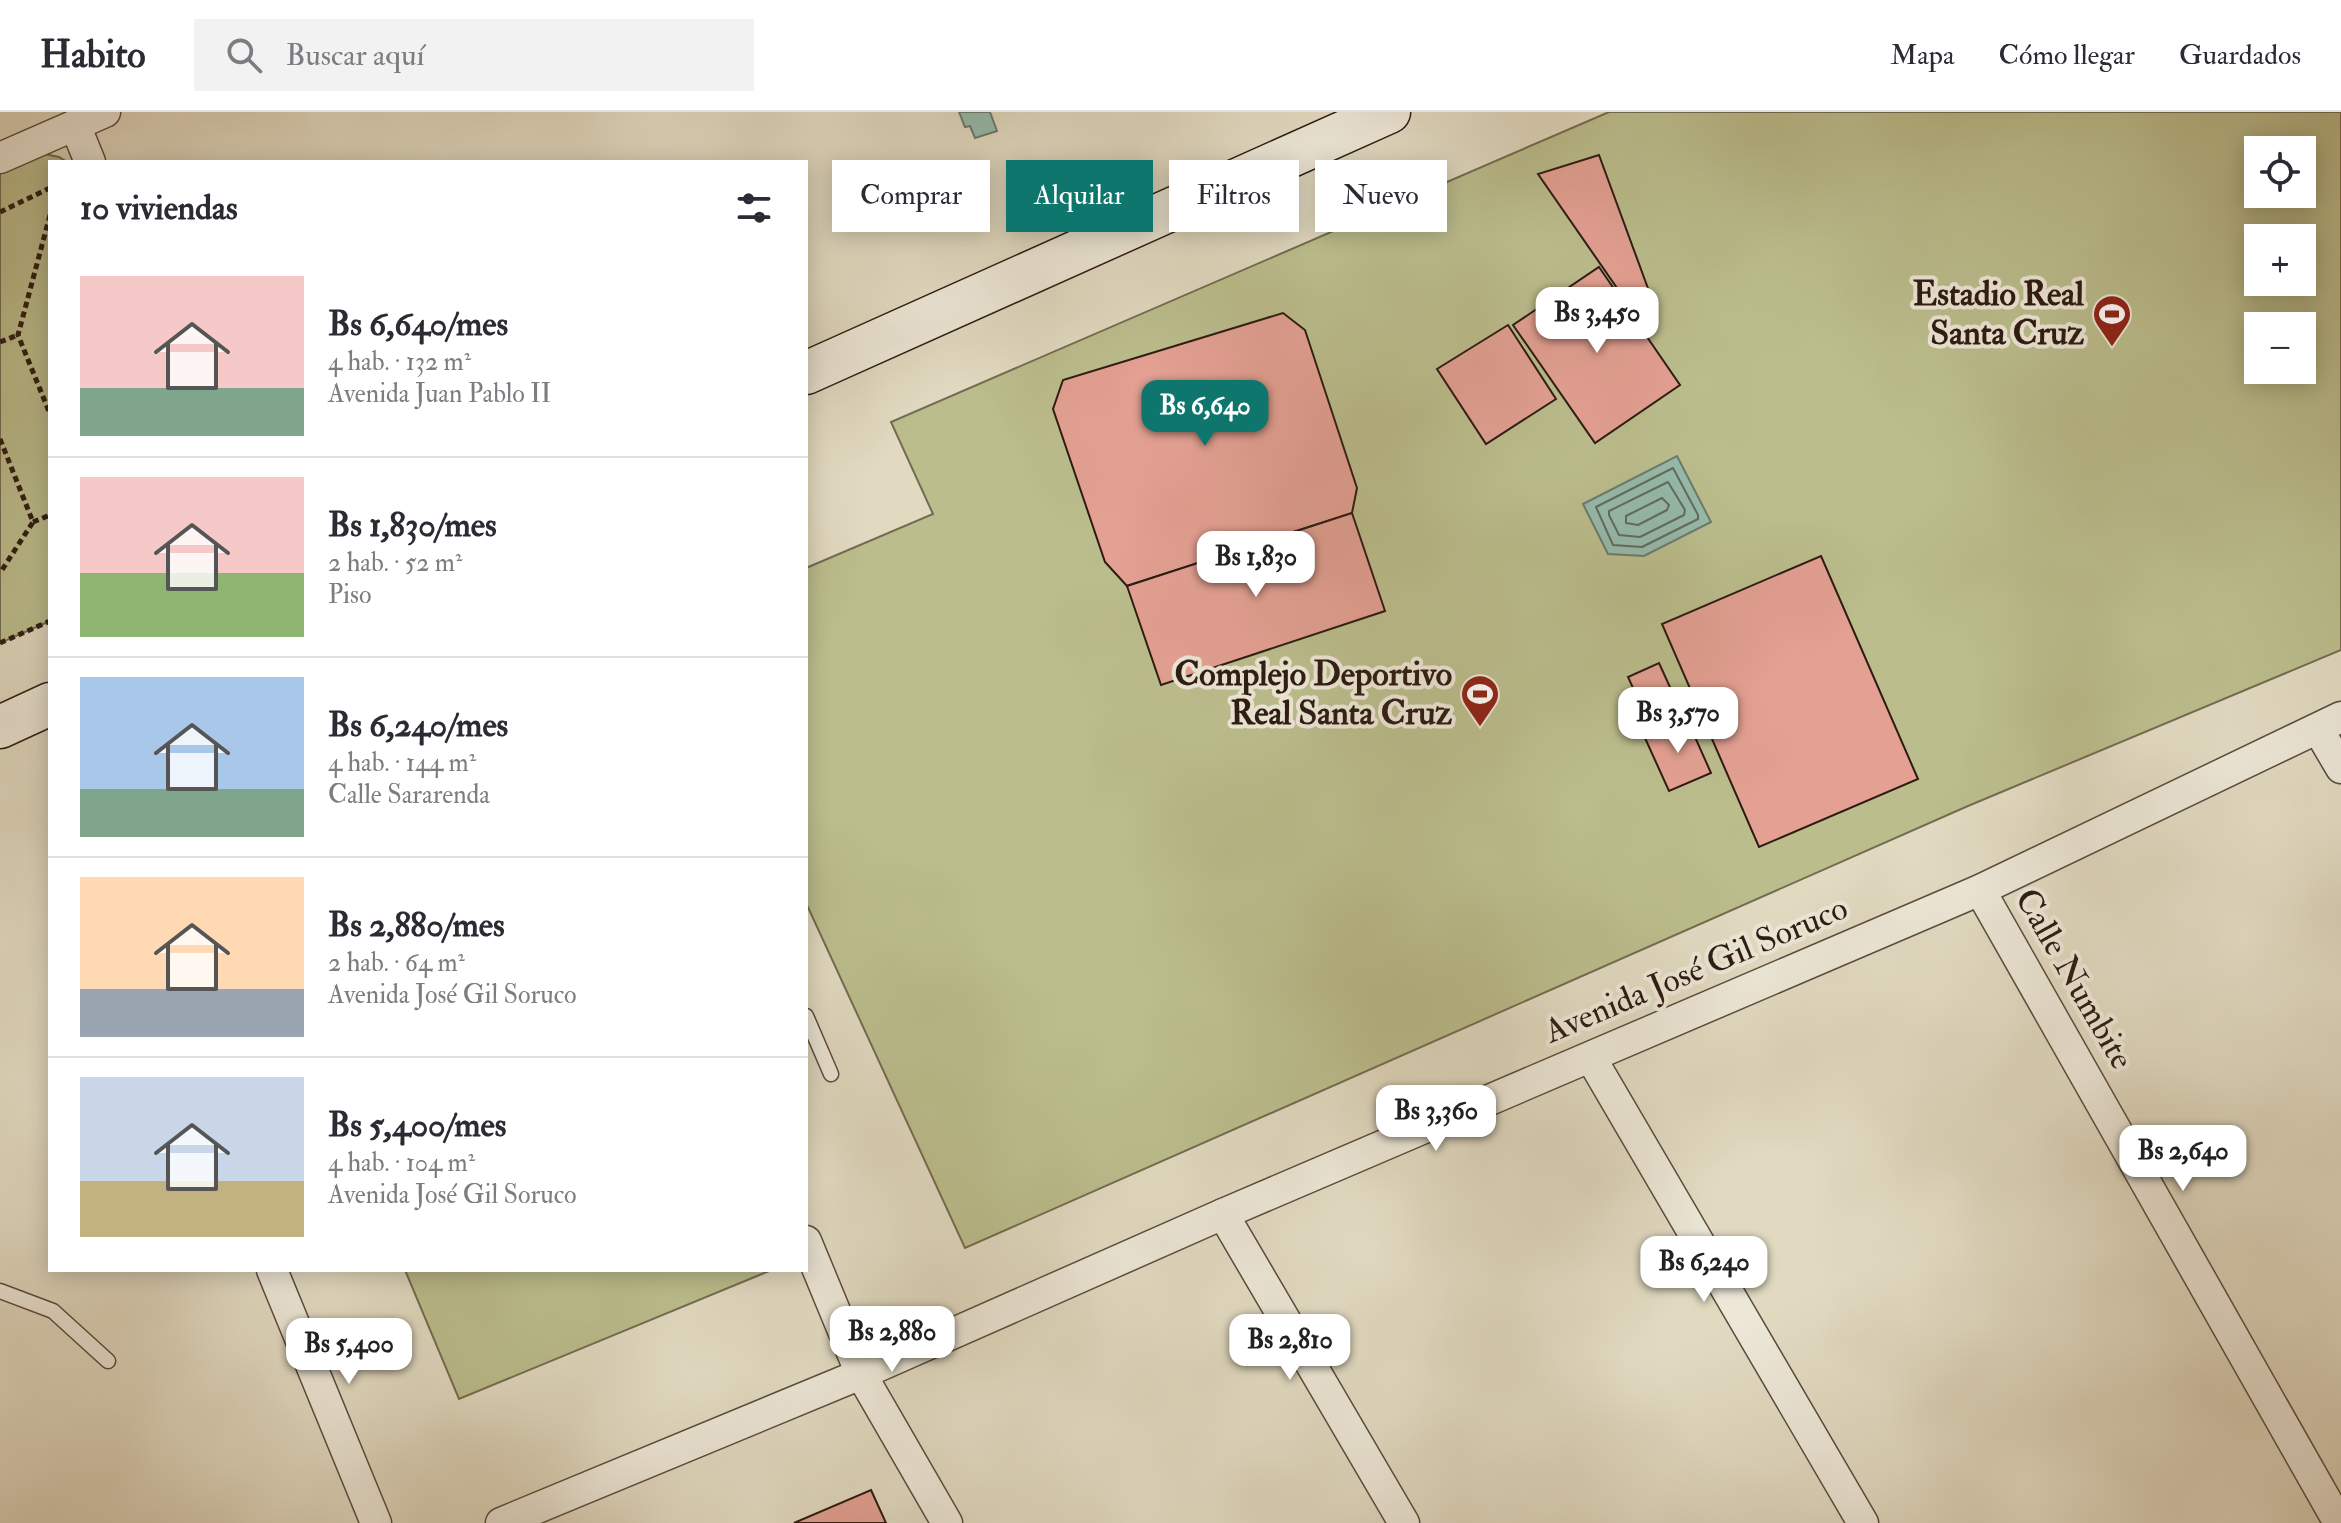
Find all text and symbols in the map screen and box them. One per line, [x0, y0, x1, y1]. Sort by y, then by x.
search box [194, 19, 754, 91]
text: Habito [40, 31, 146, 79]
icon: search [222, 33, 266, 77]
text: Buscar aquí [286, 37, 425, 74]
text: Mapa [1890, 38, 1954, 73]
text: Cómo llegar [1998, 38, 2135, 73]
text: Guardados [2179, 38, 2301, 73]
map controls [2244, 136, 2316, 384]
button: locate [2244, 136, 2316, 208]
chip: Comprar [832, 160, 990, 232]
chip: Alquilar [1006, 160, 1153, 232]
chip: Filtros [1169, 160, 1299, 232]
chip: Nuevo [1315, 160, 1447, 232]
icon: filters [732, 186, 776, 230]
text: 10 viviendas [80, 187, 238, 230]
button: + [2244, 224, 2316, 296]
place label: Estadio Real Santa Cruz [1913, 273, 2085, 355]
pin: Bs 3,450 [1514, 287, 1680, 355]
sports icon: Estadio Real Santa Cruz [2091, 293, 2133, 348]
text: Bs 3,450 [1554, 297, 1640, 329]
text: Bs 6,640/mes [328, 303, 508, 346]
icon: home [144, 308, 240, 404]
button: − [2244, 312, 2316, 384]
text: 4 hab. · 132 m² [328, 346, 471, 378]
text: Avenida Juan Pablo II [328, 378, 551, 410]
pin: Bs 6,640 [1122, 380, 1288, 448]
text: Bs 6,640 [1159, 390, 1251, 422]
text: Bs 1,830/mes [328, 504, 497, 547]
icon: home [144, 509, 240, 605]
pin: Bs 1,830 [1173, 531, 1339, 599]
text: Bs 1,830 [1215, 541, 1297, 573]
text: 2 hab. · 52 m² [328, 547, 462, 579]
text: Piso [328, 579, 371, 611]
place label: Complejo Deportivo Real Santa Cruz [1174, 653, 1453, 735]
sports icon: Complejo Deportivo Real Santa Cruz [1459, 673, 1501, 728]
pin: Bs 3,570 [1595, 687, 1761, 755]
text: Bs 3,570 [1636, 697, 1720, 729]
text: Bs 6,240/mes [328, 704, 508, 747]
icon: home [144, 709, 240, 805]
text: 4 hab. · 144 m² [328, 747, 476, 779]
text: Calle Sararenda [328, 779, 490, 811]
street label: Calle Numbite [2005, 881, 2143, 1077]
street label: Avenida José Gil Soruco [1537, 887, 1854, 1054]
text: Bs 2,880/mes [328, 904, 505, 947]
icon: home [144, 909, 240, 1005]
text: 2 hab. · 64 m² [328, 947, 465, 979]
text: Avenida José Gil Soruco [328, 979, 577, 1011]
pin: Bs 3,360 [1353, 1085, 1519, 1153]
text: Bs 3,360 [1394, 1095, 1478, 1127]
text: Bs 5,400/mes [328, 1104, 506, 1147]
icon: home [144, 1109, 240, 1205]
pin: Bs 2,640 [2100, 1125, 2266, 1193]
text: Bs 2,640 [2137, 1135, 2229, 1167]
text: 4 hab. · 104 m² [328, 1147, 475, 1179]
text: Avenida José Gil Soruco [328, 1179, 577, 1211]
pin: Bs 6,240 [1621, 1236, 1787, 1304]
text: Bs 6,240 [1658, 1246, 1750, 1278]
pin: Bs 2,880 [809, 1306, 975, 1374]
pin: Bs 2,810 [1207, 1314, 1373, 1382]
text: Bs 2,880 [848, 1316, 936, 1348]
pin: Bs 5,400 [266, 1318, 432, 1386]
text: Bs 2,810 [1247, 1324, 1333, 1356]
text: Bs 5,400 [304, 1328, 394, 1360]

